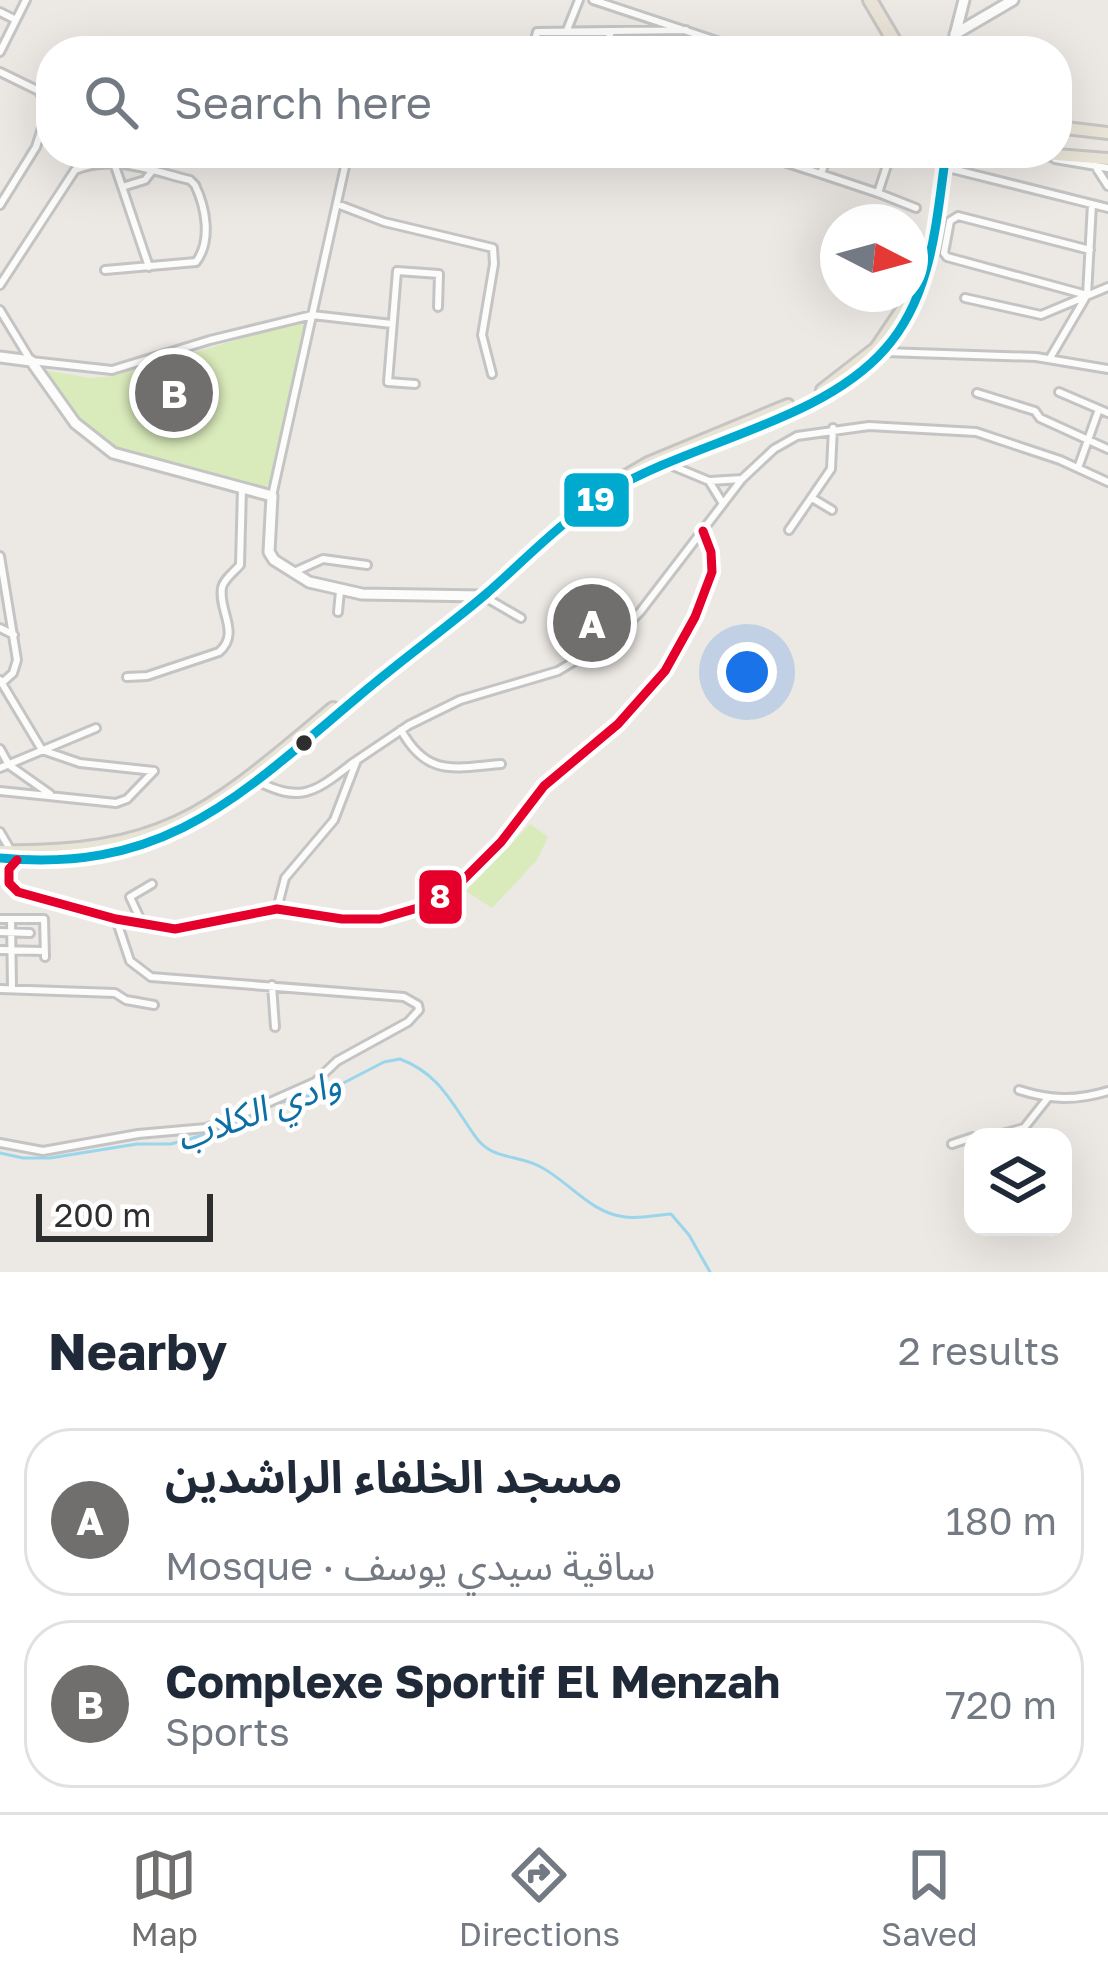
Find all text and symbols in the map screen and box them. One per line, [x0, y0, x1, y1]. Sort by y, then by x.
search box [36, 36, 1072, 168]
icon: search [78, 69, 144, 135]
text: Search here [174, 75, 432, 129]
north arrow [820, 204, 928, 312]
pin: B [135, 348, 213, 438]
line badge: 19 [562, 471, 631, 529]
text: 19 [577, 479, 615, 518]
pin: A [553, 578, 631, 668]
your location [717, 642, 777, 702]
unlabelled marker [293, 732, 315, 754]
line badge: 8 [417, 868, 464, 926]
text: 8 [429, 876, 451, 915]
water label: وادي الكلاب [170, 1060, 348, 1166]
map controls [964, 1128, 1072, 1236]
button: layers [964, 1128, 1072, 1236]
scale bar [36, 1188, 213, 1241]
text: 200 m [54, 1195, 152, 1234]
text: Nearby [48, 1320, 227, 1381]
text: 2 results [898, 1327, 1060, 1374]
text: مسجد الخلفاء الراشدين [165, 1449, 622, 1503]
text: A [76, 1497, 104, 1544]
text: 180 m [946, 1497, 1057, 1544]
text: Mosque · ساقية سيدي يوسف [165, 1542, 655, 1589]
text: Complexe Sportif El Menzah [165, 1654, 780, 1708]
text: B [76, 1681, 104, 1728]
text: 720 m [945, 1681, 1057, 1728]
text: Sports [165, 1708, 290, 1755]
tab: Map [131, 1842, 198, 1953]
tab: Directions [459, 1842, 620, 1953]
tab: Saved [881, 1842, 977, 1953]

